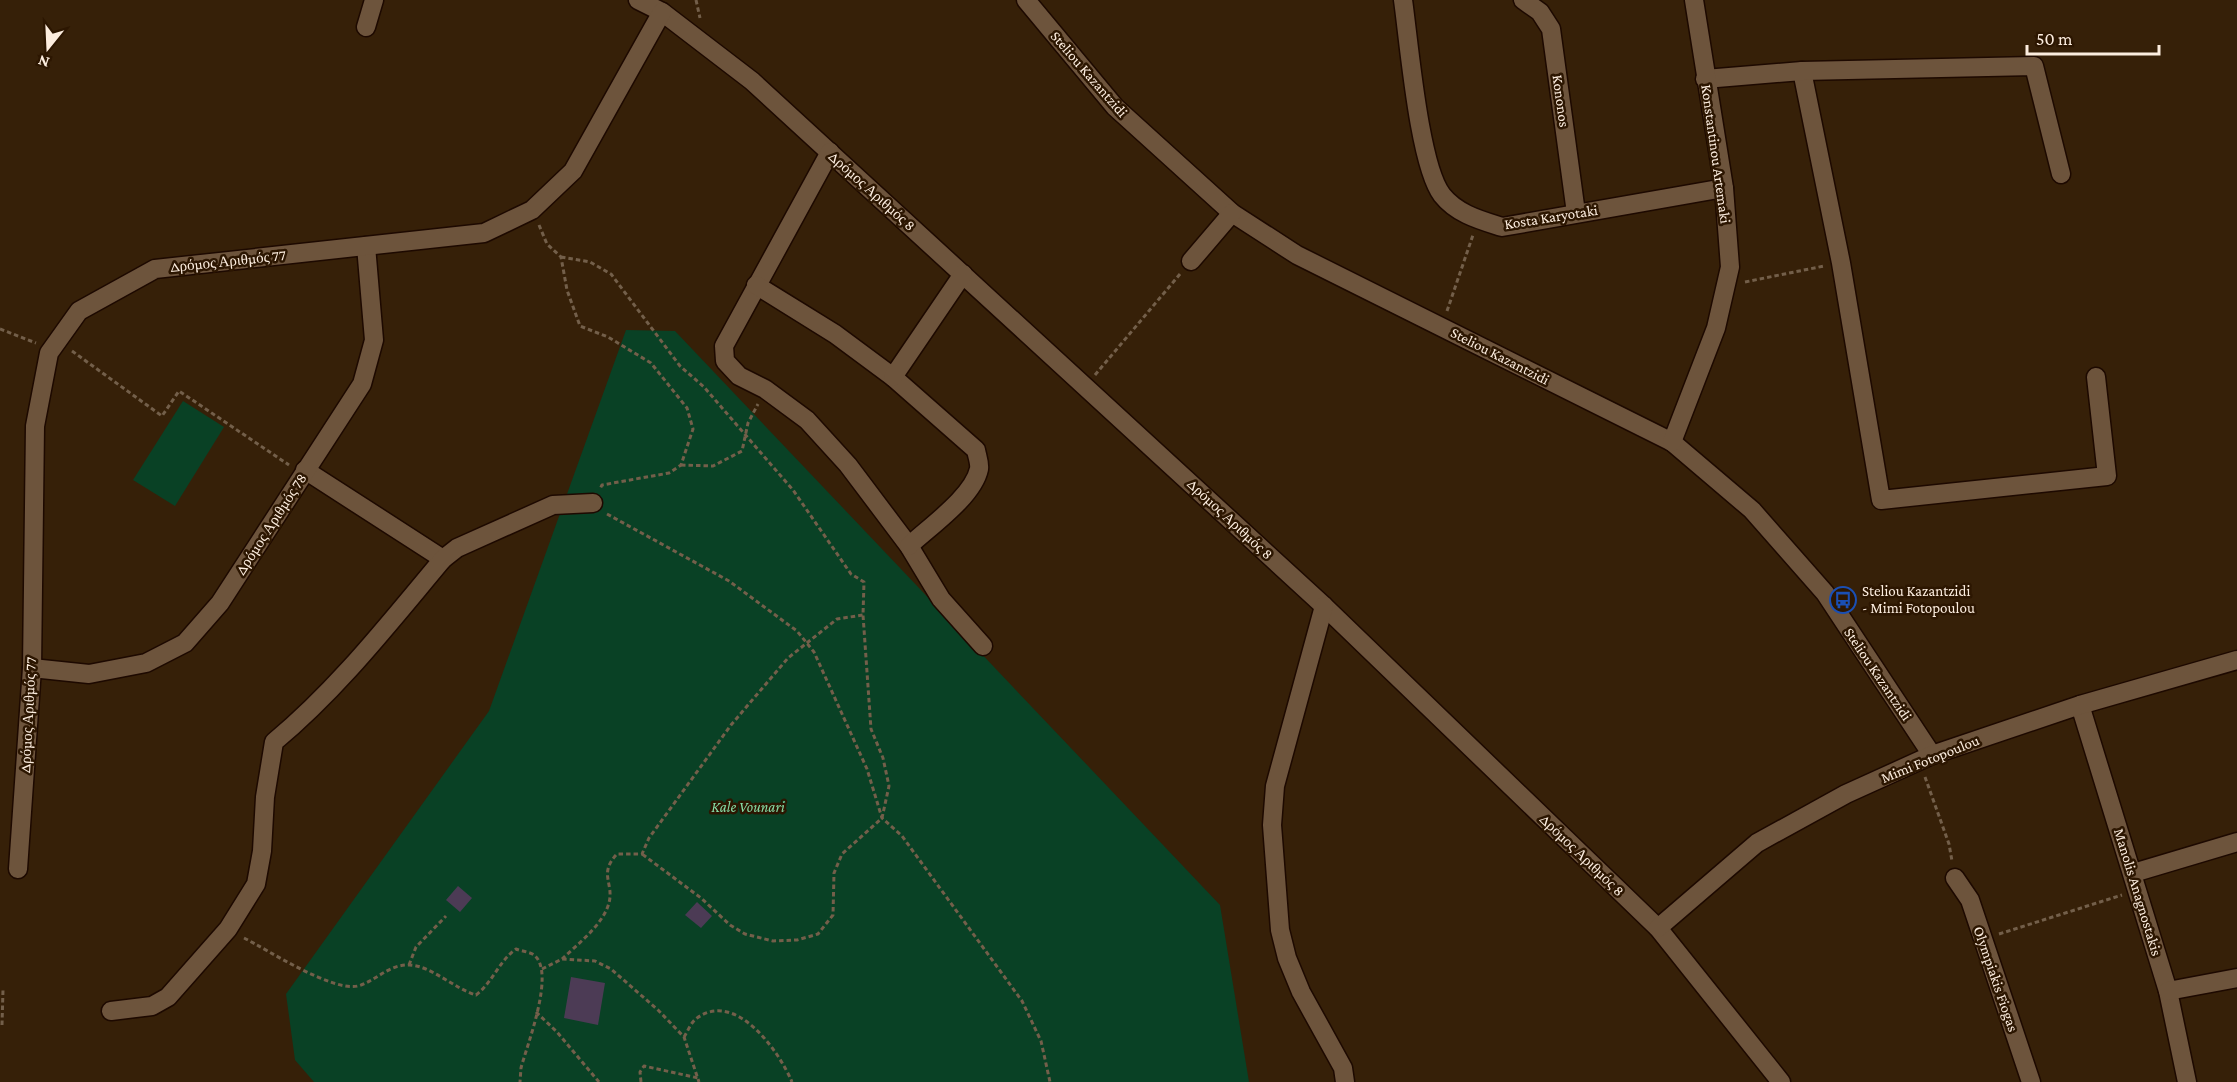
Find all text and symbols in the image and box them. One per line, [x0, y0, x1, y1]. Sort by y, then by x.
north arrow [18, 18, 78, 78]
scale bar [2027, 18, 2159, 56]
street label: Steliou Kazantzidi [1047, 28, 1131, 120]
text: 50 m [2036, 29, 2073, 49]
text: N [36, 52, 51, 72]
street label: Kononos [1549, 74, 1573, 128]
street label: Konstantinou Artemaki [1698, 83, 1734, 225]
street label: Δρόμος Αριθμός 8 [825, 148, 918, 235]
street label: Kosta Karyotaki [1503, 202, 1599, 233]
street label: Δρόμος Αριθμός 77 [169, 247, 287, 276]
street label: Steliou Kazantzidi [1448, 324, 1552, 388]
street label: Δρόμος Αριθμός 78 [232, 470, 311, 578]
street label: Δρόμος Αριθμός 8 [1183, 475, 1276, 563]
place label: Steliou Kazantzidi - Mimi Fotopoulou [1862, 583, 1975, 617]
bus stop icon: Steliou Kazantzidi - Mimi Fotopoulou [1828, 585, 1858, 615]
street label: Steliou Kazantzidi [1841, 625, 1915, 723]
street label: Δρόμος Αριθμός 77 [17, 656, 40, 774]
street label: Mimi Fotopoulou [1879, 732, 1982, 787]
park label: Kale Vounari [711, 799, 786, 815]
street label: Δρόμος Αριθμός 8 [1536, 811, 1627, 900]
street label: Manolis Anagnostakis [2110, 826, 2165, 958]
street label: Olympiakis Fiogas [1970, 924, 2022, 1034]

